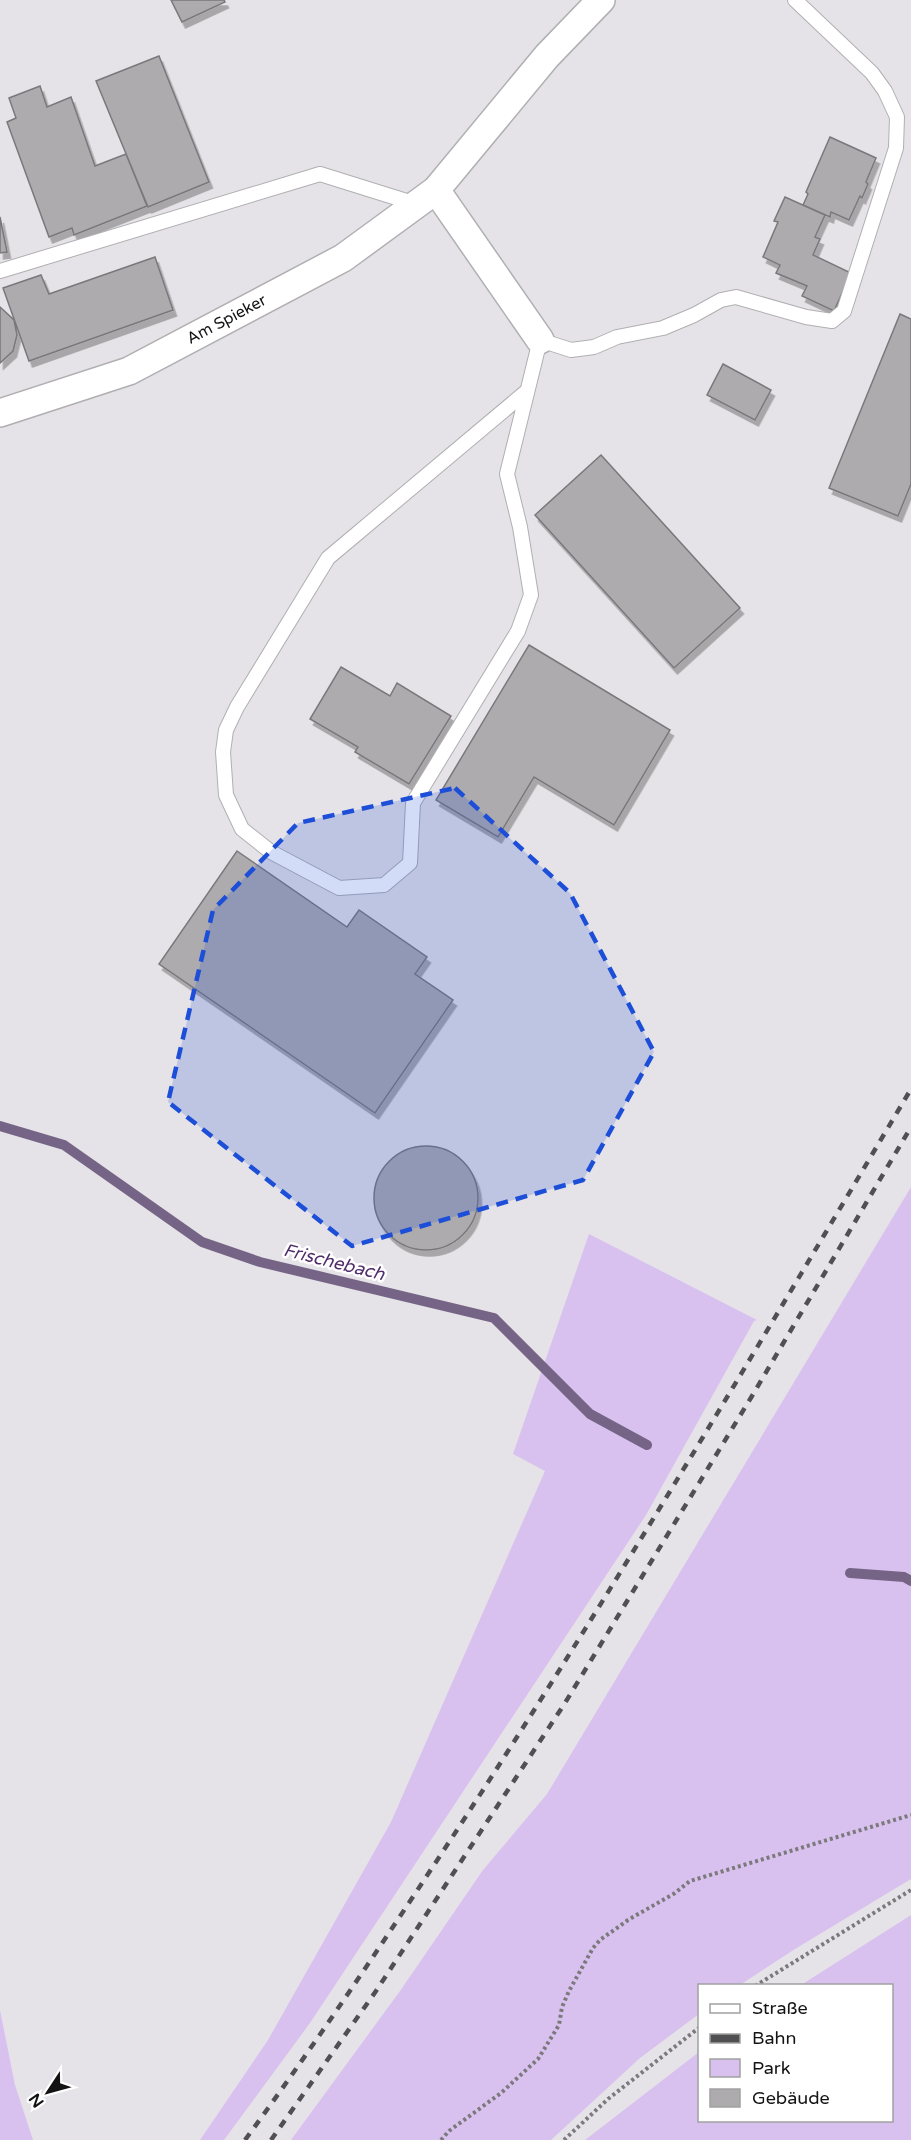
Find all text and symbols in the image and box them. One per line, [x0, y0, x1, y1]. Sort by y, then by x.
street label: Am Spieker [183, 290, 271, 349]
water label: Frischebach [281, 1239, 388, 1285]
legend [698, 1984, 893, 2122]
text: Straße [752, 1997, 808, 2019]
text: Bahn [752, 2027, 797, 2049]
text: Park [752, 2057, 791, 2079]
north arrow [18, 2062, 78, 2122]
text: Gebäude [752, 2087, 830, 2109]
text: N [25, 2089, 49, 2111]

